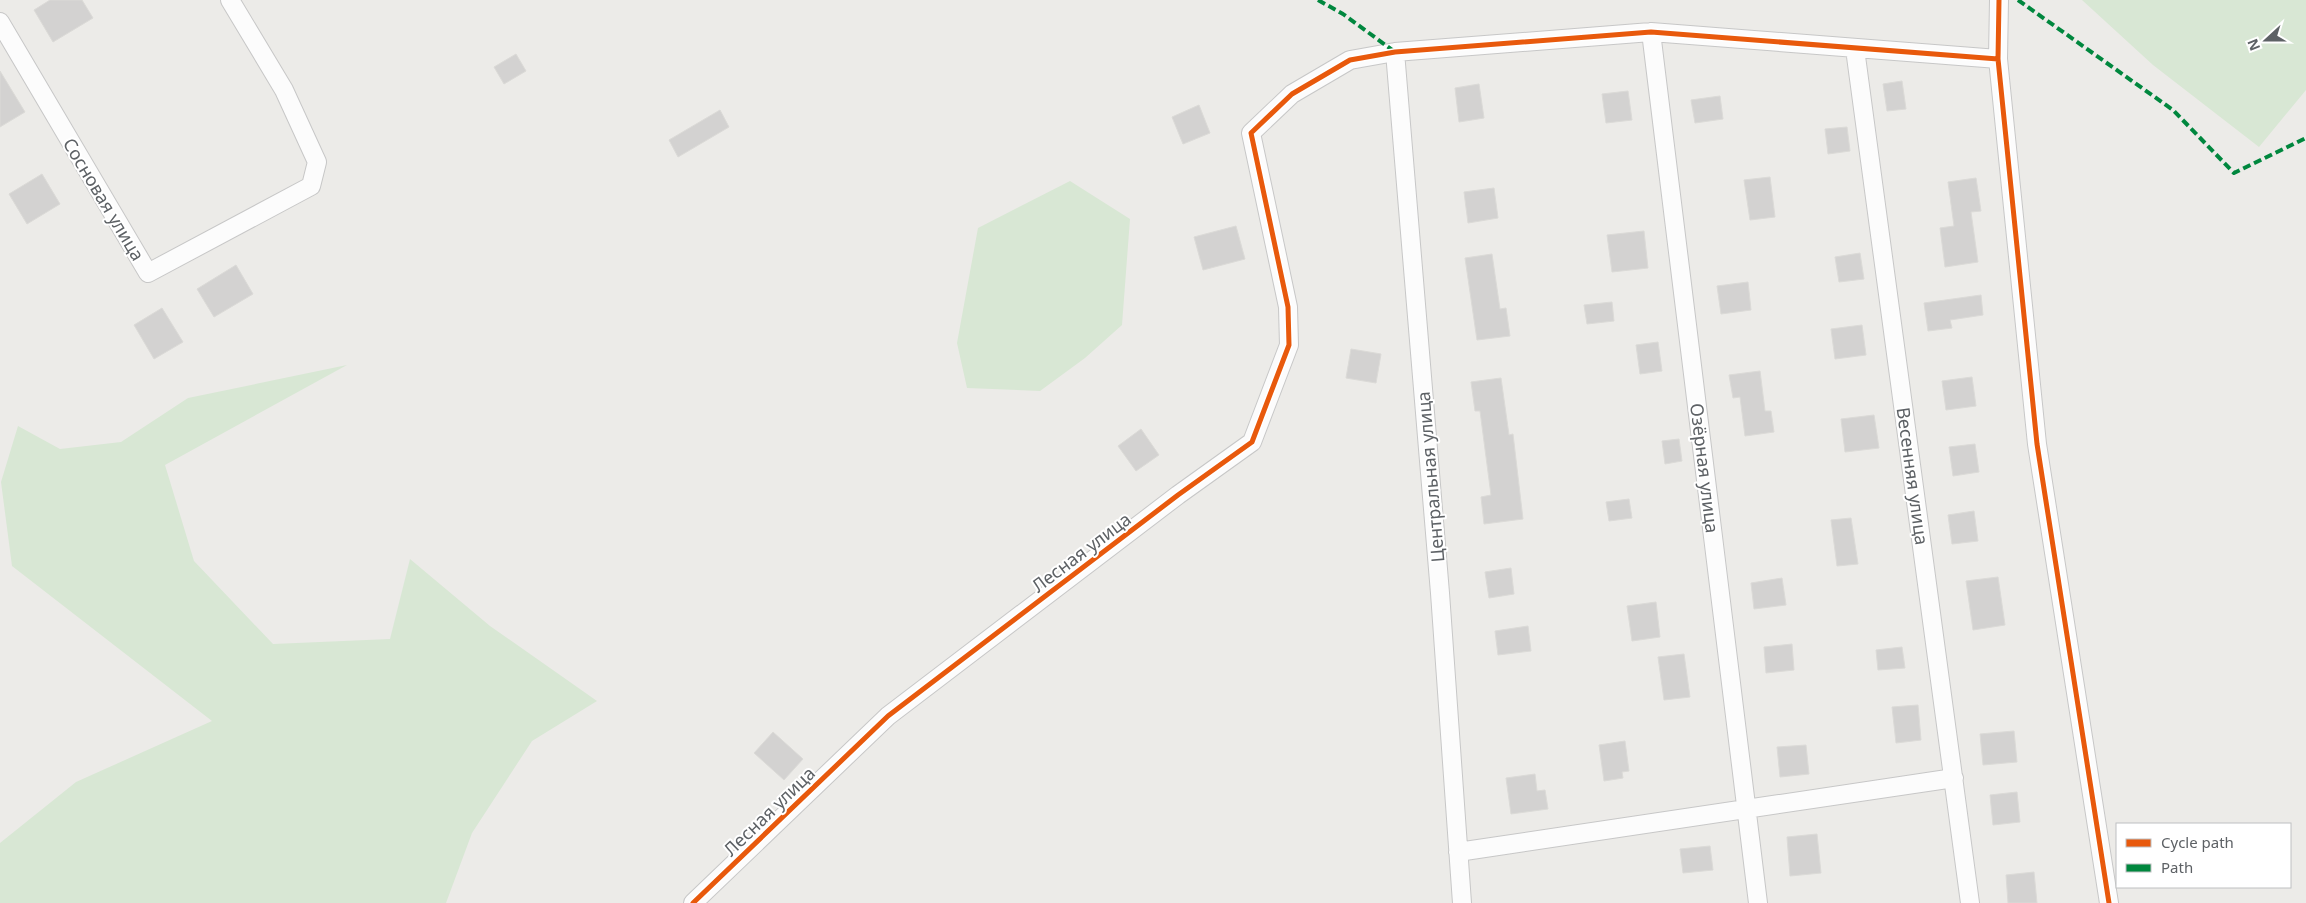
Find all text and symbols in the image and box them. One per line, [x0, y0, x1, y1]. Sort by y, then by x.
north arrow [2241, 15, 2291, 65]
text: N [2242, 36, 2264, 54]
street label: Сосновая улица [58, 133, 150, 265]
street label: Центральная улица [1411, 391, 1449, 563]
street label: Озёрная улица [1685, 402, 1725, 534]
street label: Весенняя улица [1891, 406, 1935, 546]
street label: Лесная улица [1026, 507, 1136, 597]
street label: Лесная улица [718, 761, 820, 861]
legend [2116, 823, 2291, 888]
text: Cycle path [2161, 832, 2234, 852]
text: Path [2161, 857, 2193, 877]

